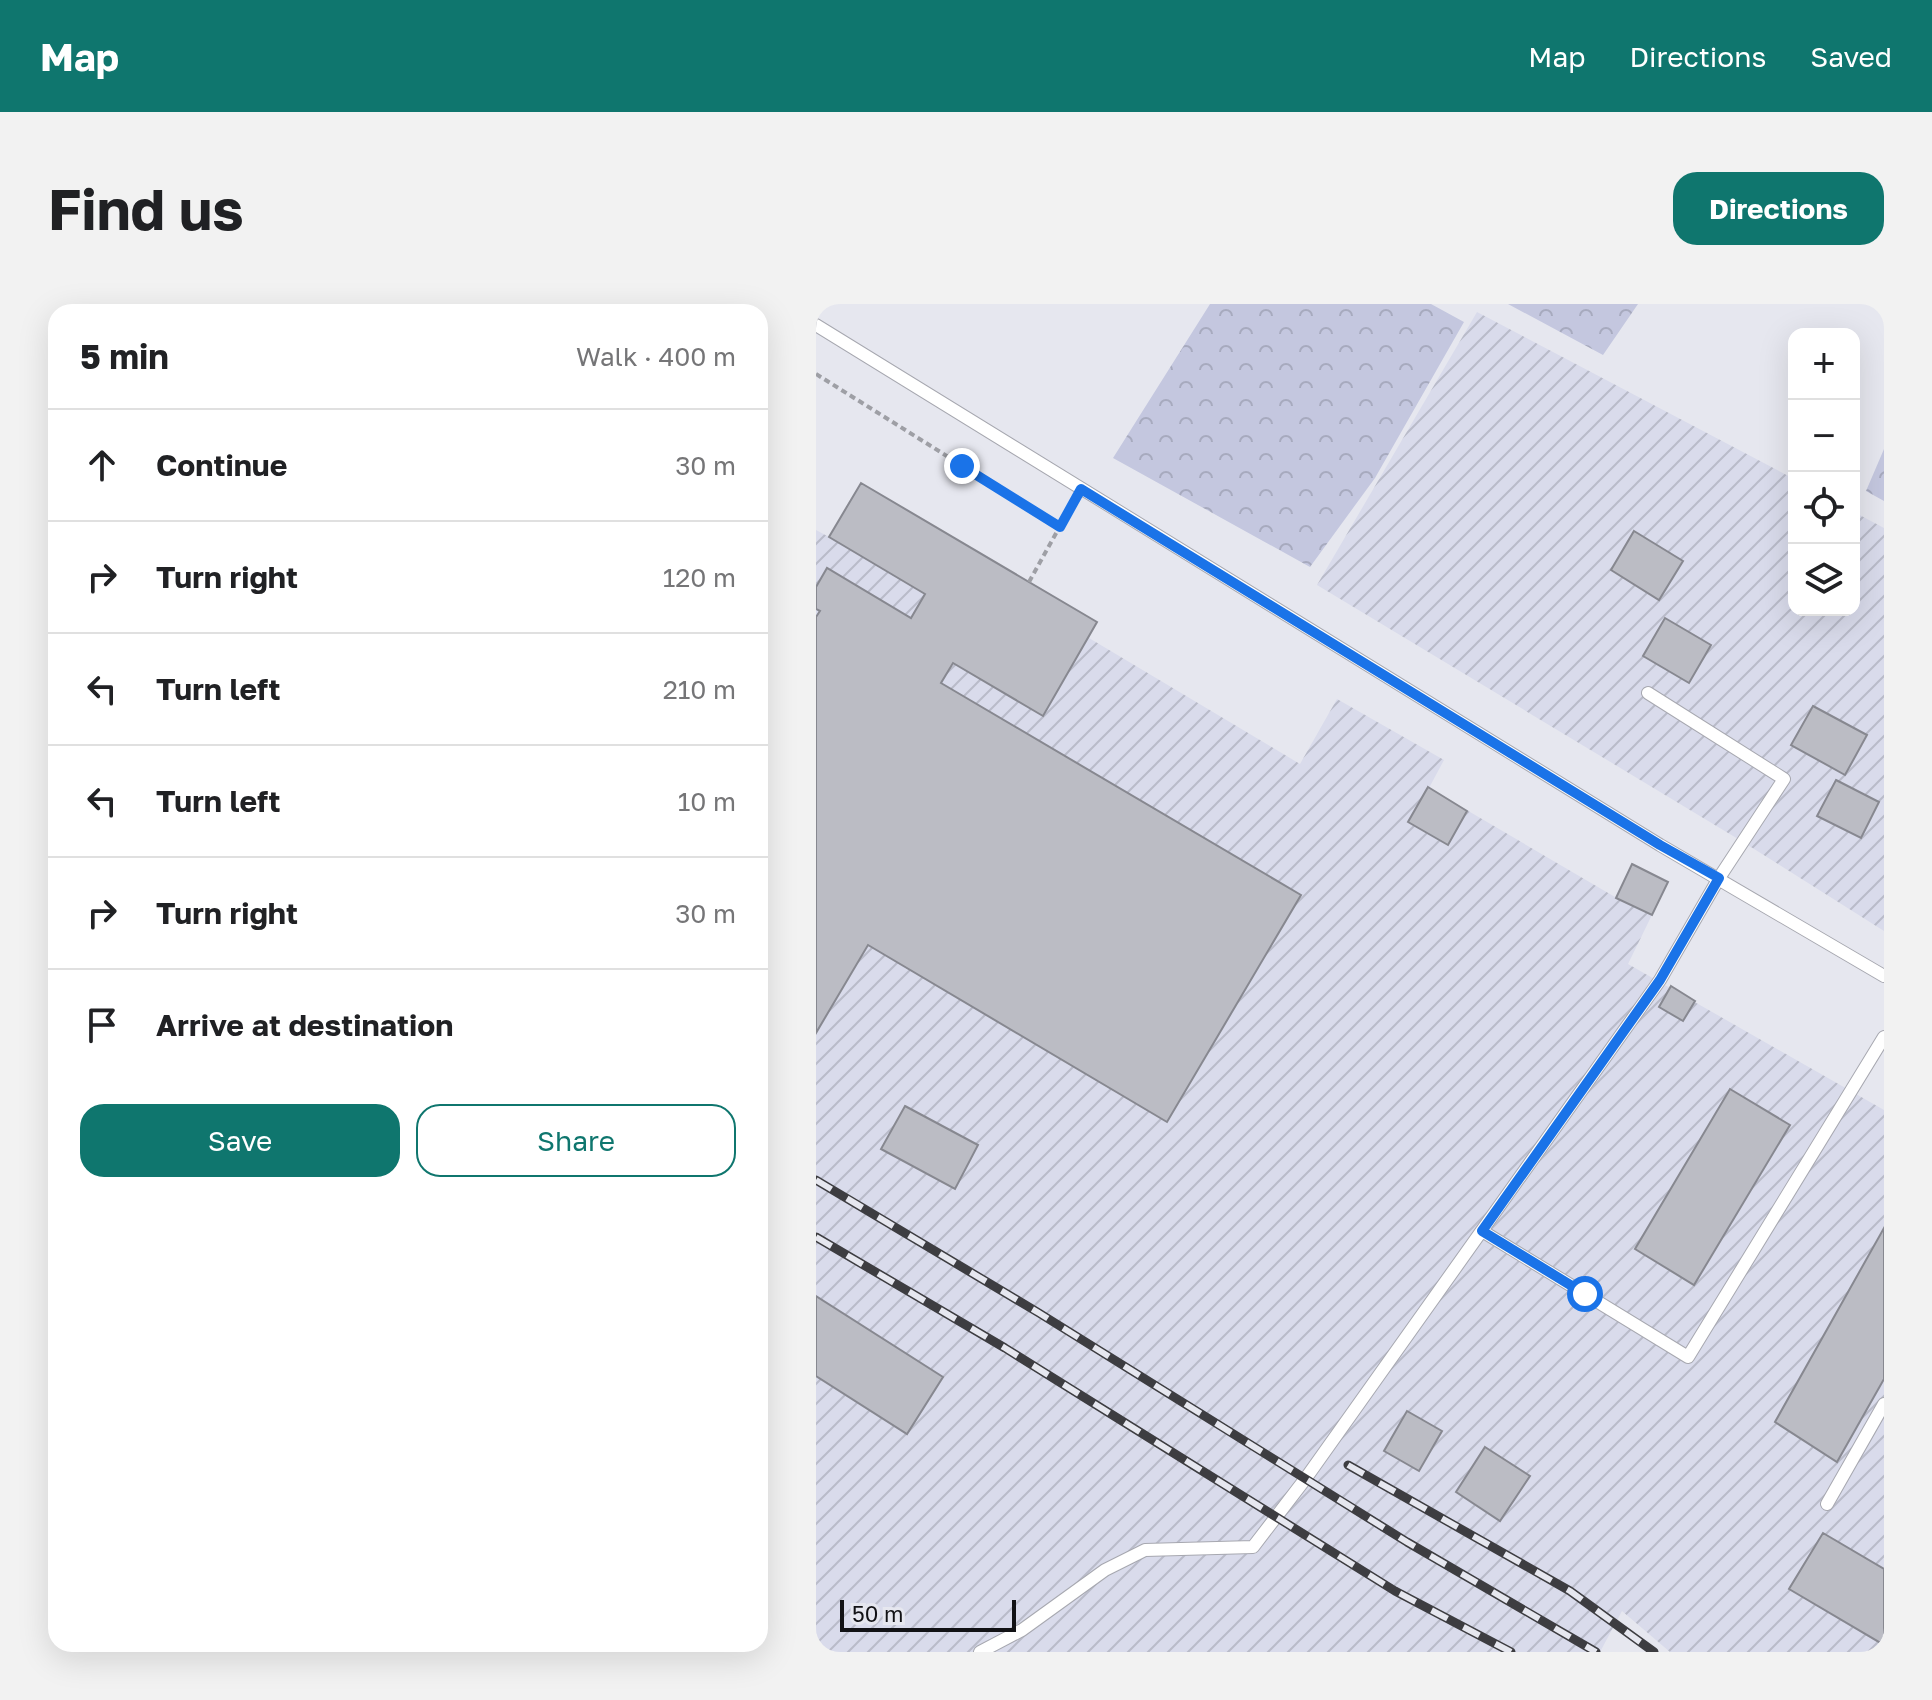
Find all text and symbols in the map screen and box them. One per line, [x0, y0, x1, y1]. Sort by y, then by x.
text: Map [40, 34, 119, 79]
text: Map [1528, 40, 1585, 73]
text: Directions [1629, 40, 1766, 73]
text: Saved [1810, 40, 1892, 73]
button: Directions [1673, 172, 1884, 245]
text: Find us [48, 175, 244, 242]
map controls [1788, 328, 1860, 616]
button: + [1788, 328, 1860, 400]
text: 5 min [80, 336, 169, 376]
text: Walk · 400 m [576, 341, 736, 372]
button: − [1788, 400, 1860, 472]
icon: ahead [80, 443, 124, 487]
text: Continue [156, 447, 287, 483]
route end [944, 448, 980, 484]
text: 30 m [675, 450, 736, 481]
button: locate [1788, 472, 1860, 544]
button: layers [1788, 544, 1860, 616]
icon: right [80, 555, 124, 599]
text: Turn right [156, 559, 298, 595]
text: 120 m [663, 562, 736, 593]
icon: left [80, 667, 124, 711]
text: Turn left [156, 671, 281, 707]
text: 210 m [663, 674, 736, 705]
icon: left [80, 779, 124, 823]
text: Turn left [156, 783, 281, 819]
text: 10 m [678, 786, 736, 817]
icon: right [80, 891, 124, 935]
text: Turn right [156, 895, 298, 931]
text: 30 m [675, 898, 736, 929]
icon: arrive [80, 1003, 124, 1047]
text: Arrive at destination [156, 1007, 453, 1043]
button: Save [80, 1104, 400, 1177]
button: Share [416, 1104, 736, 1177]
route start [1567, 1276, 1603, 1312]
scale bar [840, 1596, 1016, 1632]
text: 50 m [852, 1600, 903, 1627]

